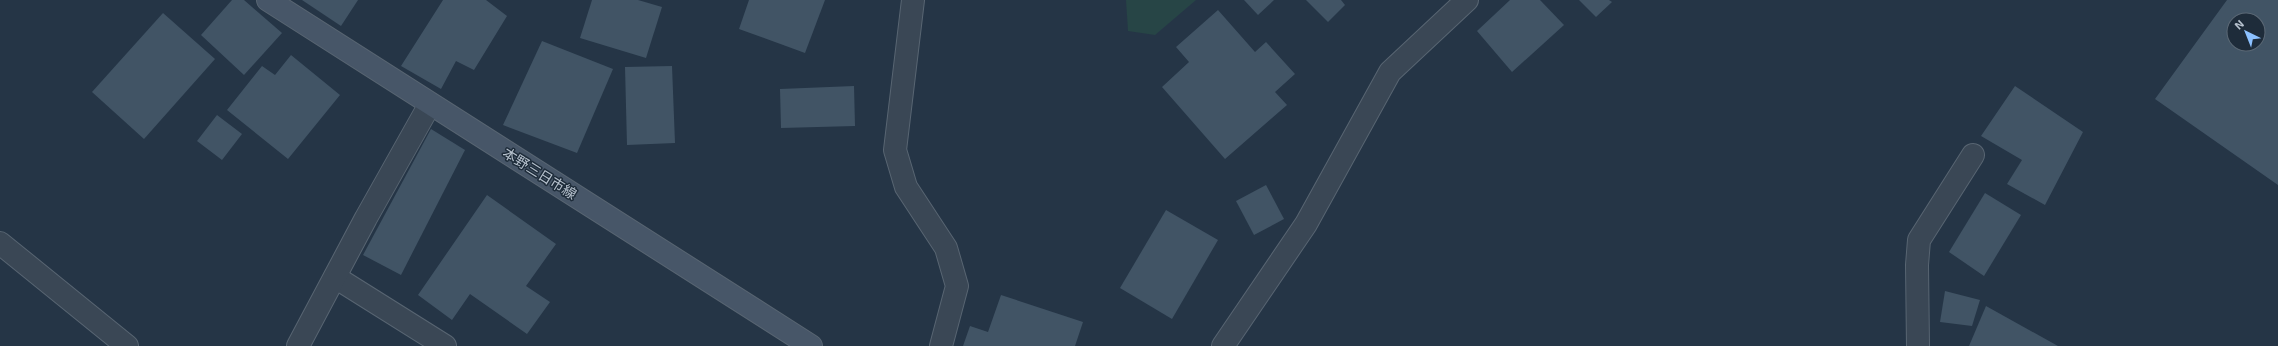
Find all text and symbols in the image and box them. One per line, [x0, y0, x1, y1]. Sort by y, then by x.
north arrow [2226, 12, 2266, 52]
text: N [2231, 17, 2246, 32]
street label: 本野三日市線 [500, 144, 580, 202]

